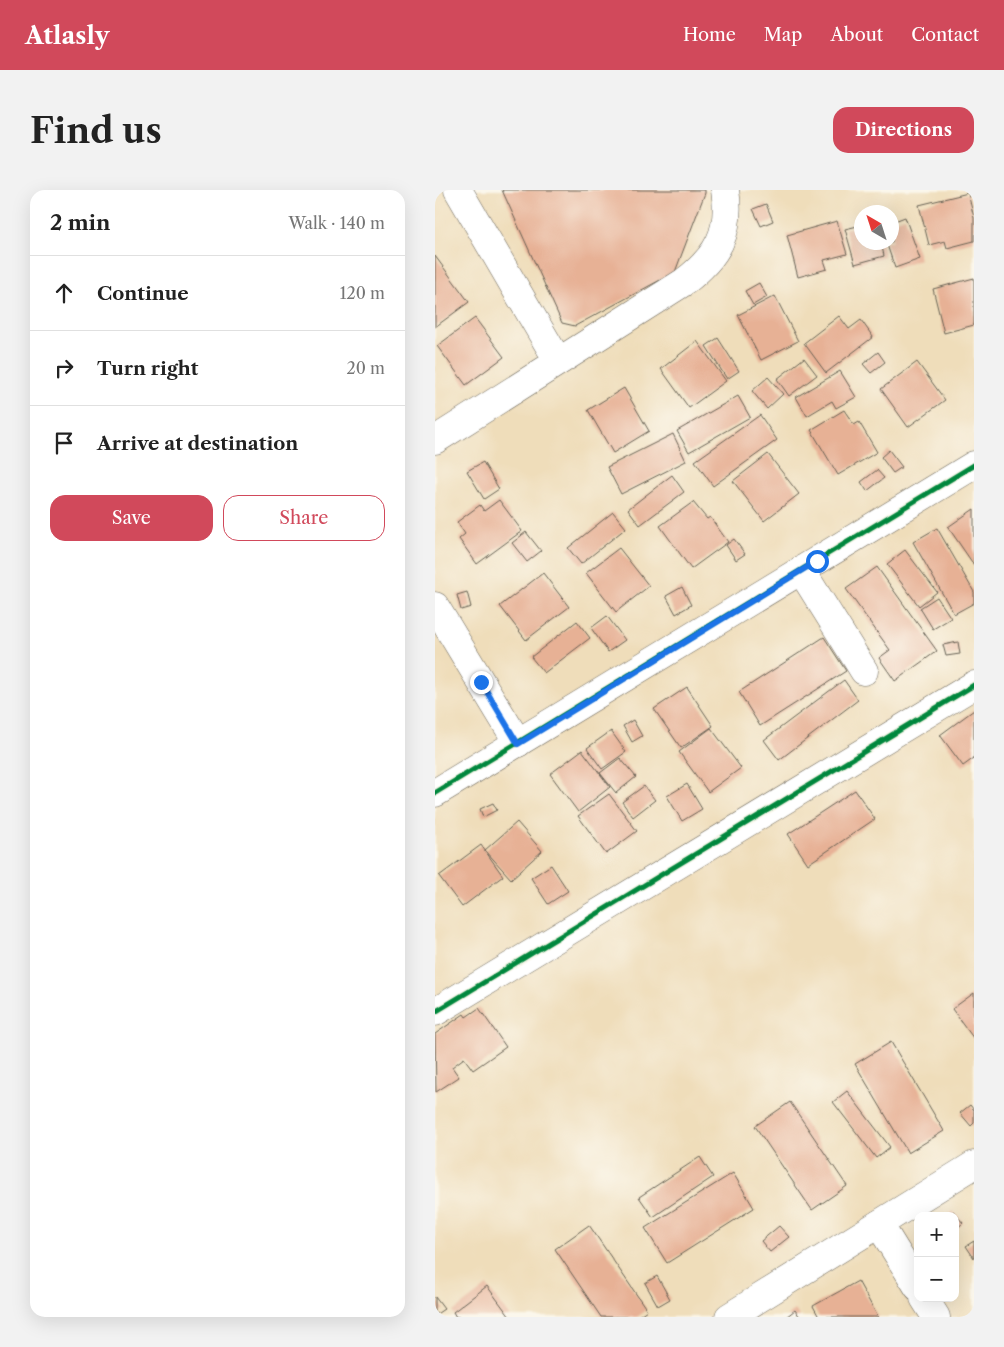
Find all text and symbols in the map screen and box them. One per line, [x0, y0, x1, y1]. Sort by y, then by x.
text: Atlasly [25, 21, 109, 50]
text: Home [683, 24, 736, 46]
text: Map [764, 24, 802, 46]
text: About [830, 24, 883, 46]
text: Contact [911, 24, 979, 46]
button: Directions [833, 107, 974, 153]
text: Find us [30, 109, 162, 152]
north arrow [854, 205, 899, 250]
text: 2 min [50, 210, 110, 235]
text: Walk · 140 m [288, 213, 385, 233]
icon: ahead [50, 279, 78, 307]
text: Continue [97, 282, 189, 305]
text: 120 m [340, 283, 385, 303]
icon: right [50, 354, 78, 382]
text: Turn right [97, 357, 198, 380]
text: 20 m [346, 358, 385, 378]
icon: arrive [50, 429, 78, 457]
text: Arrive at destination [97, 432, 298, 455]
button: Save [50, 495, 213, 541]
button: Share [223, 495, 385, 541]
route start [806, 550, 829, 573]
route end [470, 671, 493, 694]
map controls [914, 1212, 959, 1302]
button: + [914, 1212, 959, 1257]
button: − [914, 1257, 959, 1302]

